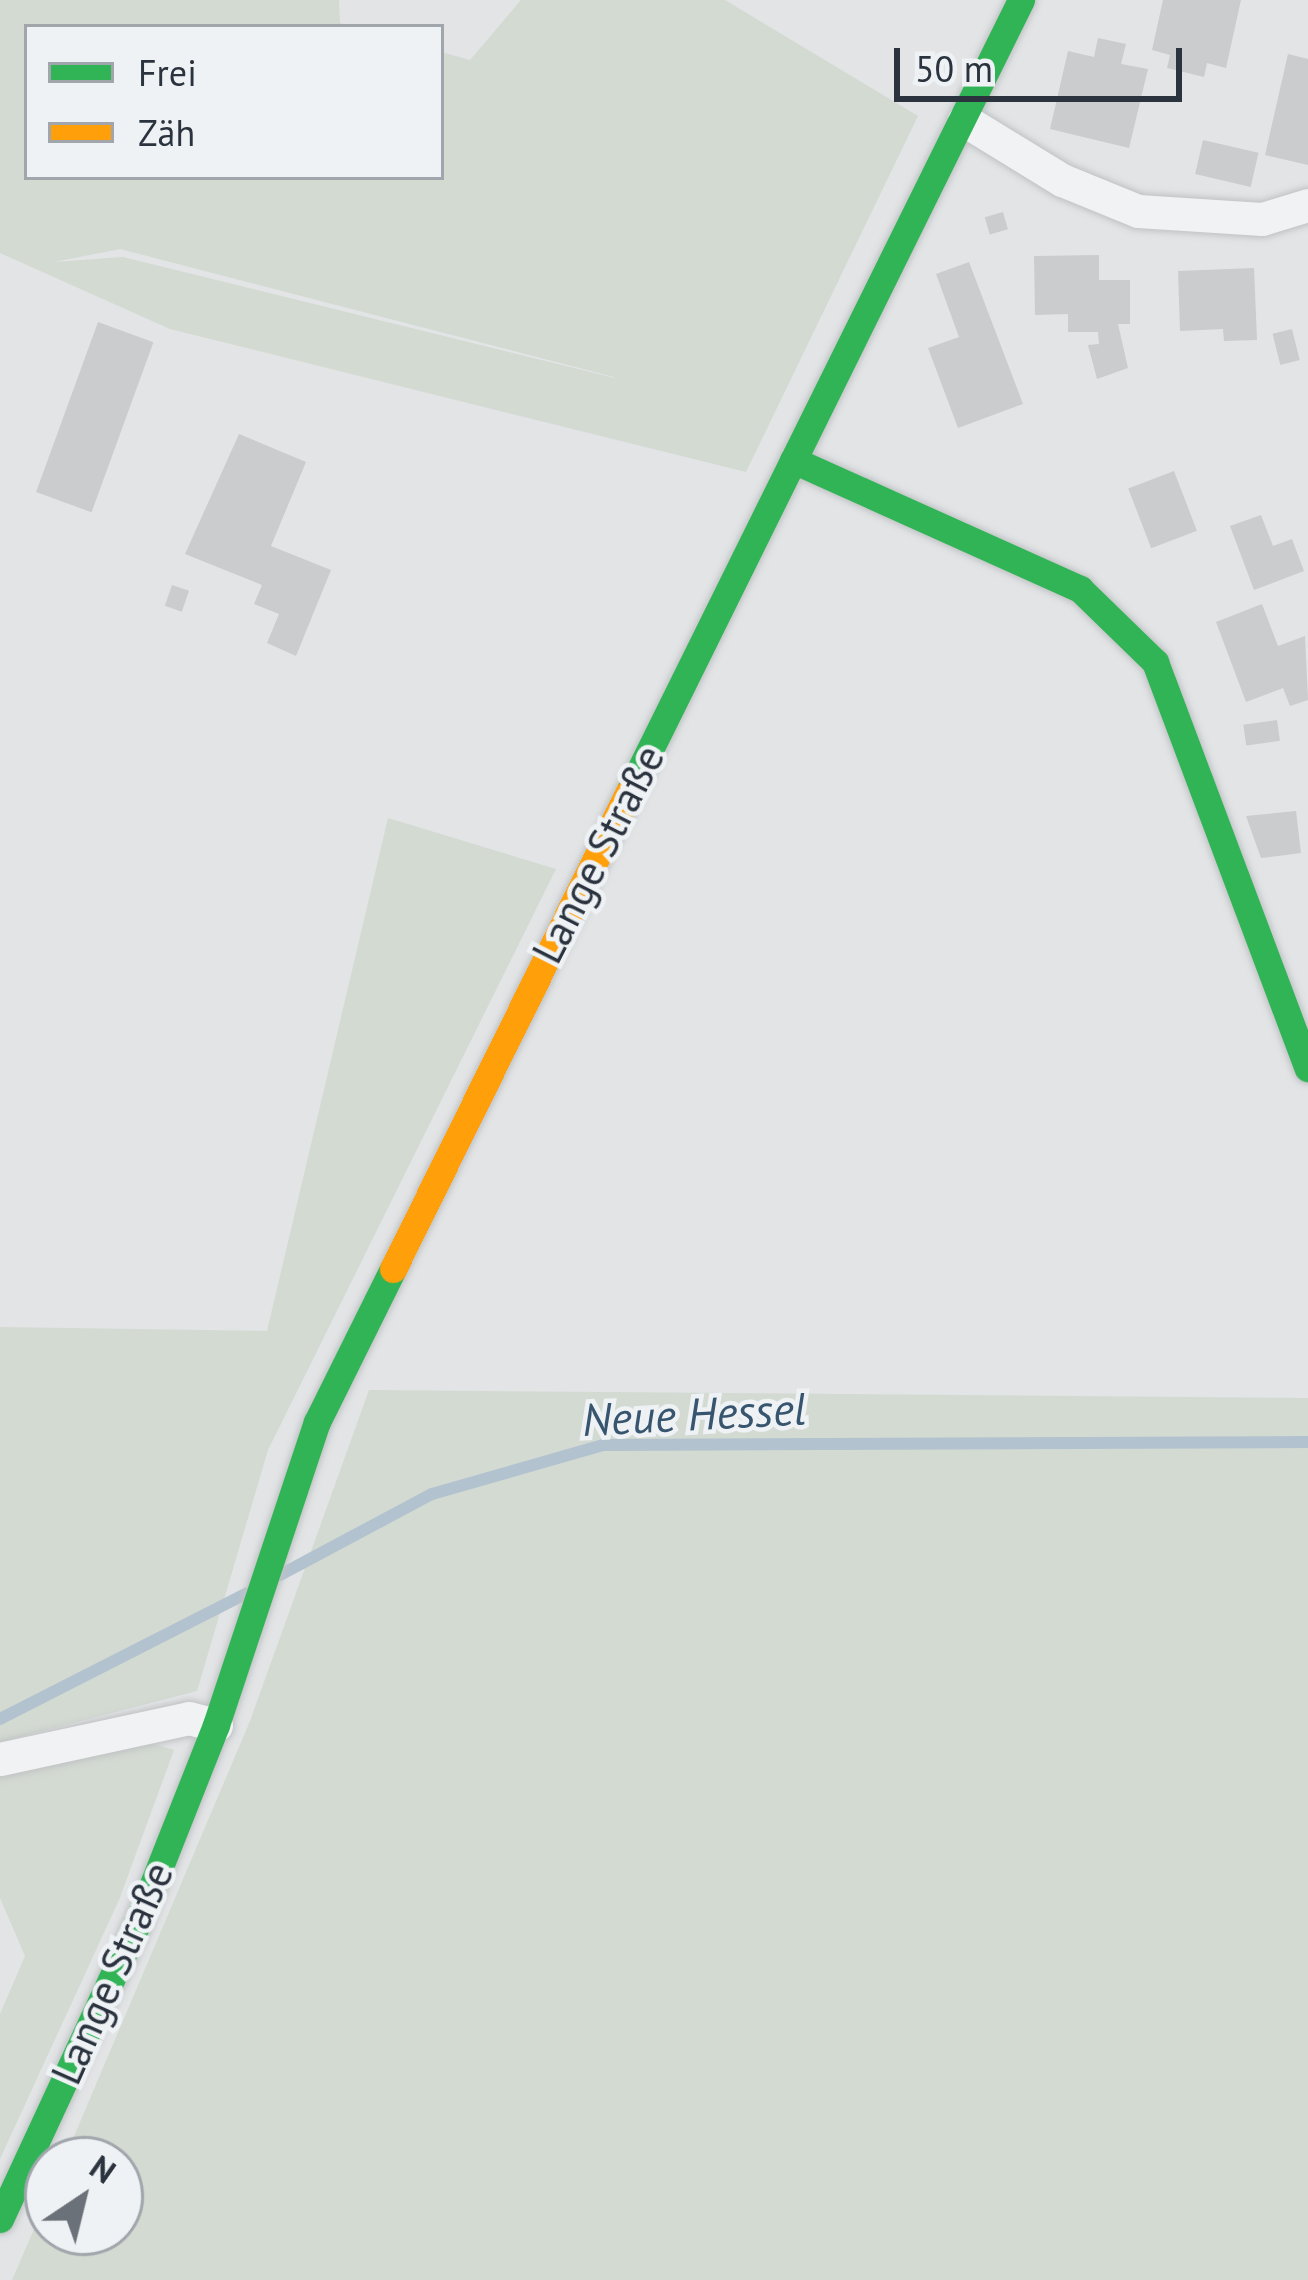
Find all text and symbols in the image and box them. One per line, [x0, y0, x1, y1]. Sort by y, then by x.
legend [24, 24, 444, 180]
scale bar [900, 24, 1188, 98]
text: 50 m [915, 45, 993, 92]
text: Frei [138, 49, 197, 96]
text: Zäh [138, 109, 195, 156]
street label: Lange Straße [522, 737, 674, 971]
water label: Neue Hessel [581, 1381, 807, 1447]
street label: Lange Straße [41, 1854, 183, 2092]
north arrow [24, 2136, 144, 2256]
text: N [82, 2145, 124, 2192]

